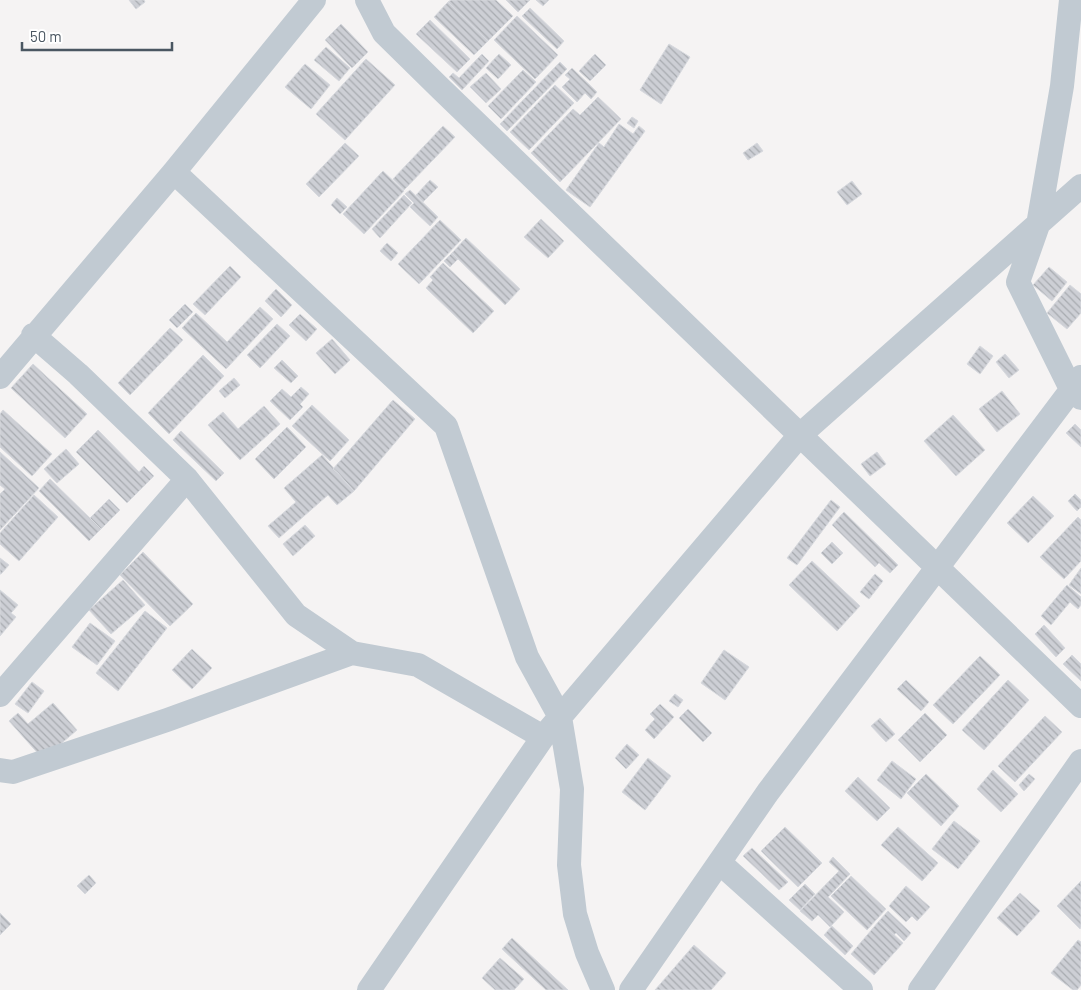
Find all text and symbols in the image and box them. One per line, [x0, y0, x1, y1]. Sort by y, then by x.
scale bar [22, 20, 172, 52]
text: 50 m [30, 27, 62, 45]

